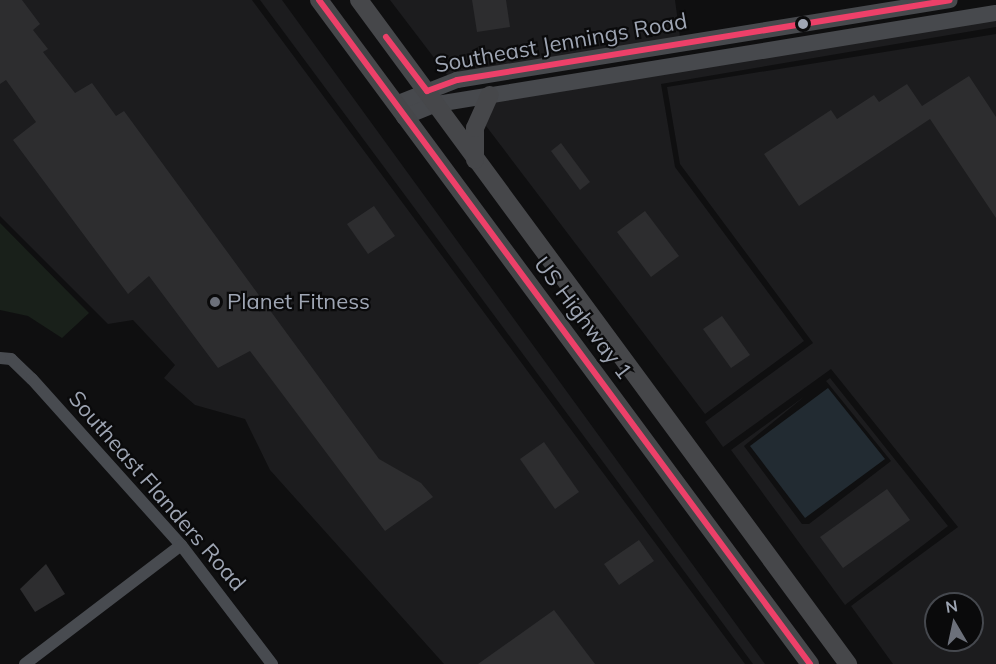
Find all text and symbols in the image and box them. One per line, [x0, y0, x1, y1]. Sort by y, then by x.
street label: Southeast Jennings Road [433, 8, 689, 78]
unlabelled marker [797, 18, 809, 30]
street label: US Highway 1 [528, 252, 638, 384]
place label: Planet Fitness [227, 289, 370, 315]
marker: Planet Fitness [208, 295, 222, 309]
street label: Southeast Flanders Road [63, 386, 251, 596]
north arrow [924, 592, 984, 652]
text: N [944, 595, 959, 617]

